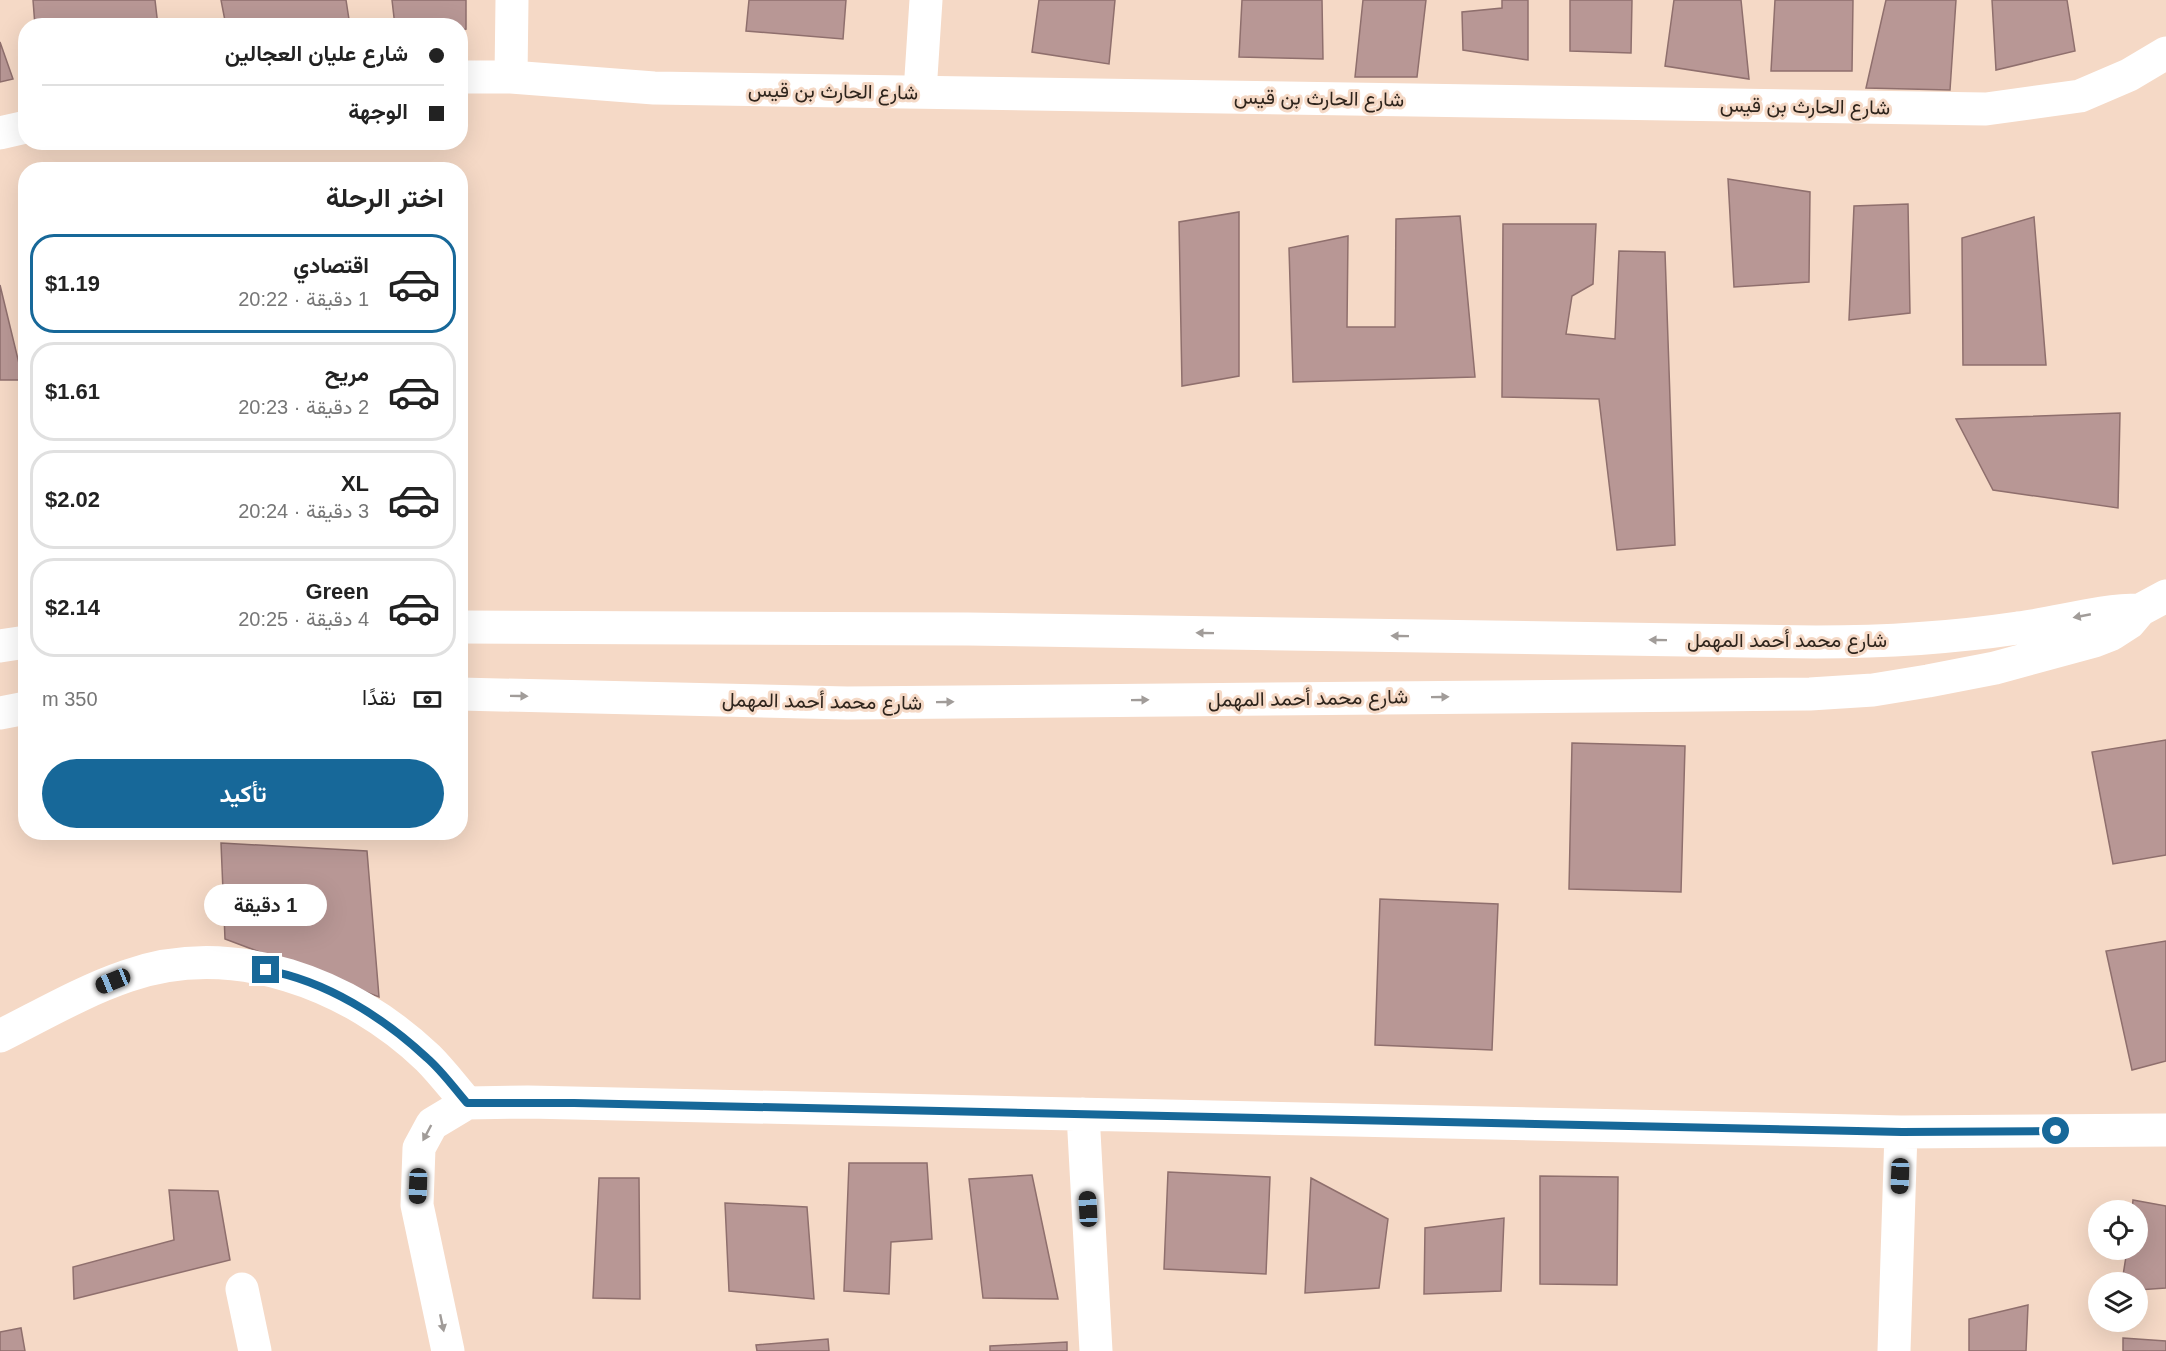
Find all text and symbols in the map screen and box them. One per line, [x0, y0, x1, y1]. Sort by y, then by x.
text: شارع عليان العجالين [225, 41, 408, 66]
street label: شارع الحارث بن قيس [748, 79, 918, 106]
street label: شارع الحارث بن قيس [1234, 86, 1404, 113]
street label: شارع الحارث بن قيس [1720, 94, 1890, 121]
text: الوجهة [348, 99, 408, 124]
text: اختر الرحلة [326, 183, 444, 213]
text: اقتصادي [293, 253, 369, 278]
icon: car [387, 257, 441, 311]
text: $1.19 [45, 271, 100, 296]
text: 1 دقيقة · 20:22 [238, 288, 369, 310]
text: مريح [325, 361, 369, 386]
icon: car [387, 365, 441, 419]
text: $1.61 [45, 379, 100, 404]
text: 2 دقيقة · 20:23 [238, 396, 369, 418]
text: XL [341, 471, 369, 496]
icon: car [387, 473, 441, 527]
text: $2.02 [45, 487, 100, 512]
text: 3 دقيقة · 20:24 [238, 500, 369, 522]
text: Green [305, 579, 369, 604]
icon: car [387, 581, 441, 635]
text: $2.14 [45, 595, 100, 620]
text: 4 دقيقة · 20:25 [238, 608, 369, 630]
one-way arrow [2072, 612, 2091, 621]
one-way arrow [1195, 628, 1214, 637]
street label: شارع محمد أحمد المهمل [1687, 629, 1887, 654]
one-way arrow [1390, 631, 1409, 641]
one-way arrow [1648, 635, 1667, 645]
icon: cash [411, 683, 444, 716]
text: نقدًا [362, 685, 396, 710]
street label: شارع محمد أحمد المهمل [1208, 685, 1408, 714]
text: 350 m [42, 688, 98, 710]
street label: شارع محمد أحمد المهمل [722, 688, 922, 717]
one-way arrow [509, 691, 528, 700]
one-way arrow [1430, 692, 1449, 702]
one-way arrow [1130, 695, 1149, 705]
one-way arrow [935, 697, 954, 707]
button: تأكيد [42, 759, 444, 828]
callout: 1 دقيقة [204, 883, 328, 925]
text: 1 دقيقة [234, 894, 297, 916]
route end [252, 956, 279, 983]
car [93, 966, 133, 996]
route start [2042, 1117, 2069, 1144]
one-way arrow [422, 1124, 432, 1141]
car [1890, 1158, 1910, 1194]
car [408, 1168, 428, 1204]
car [1078, 1191, 1098, 1227]
map controls [2088, 1200, 2148, 1332]
button: locate [2088, 1200, 2148, 1260]
button: layers [2088, 1272, 2148, 1332]
one-way arrow [438, 1314, 447, 1333]

